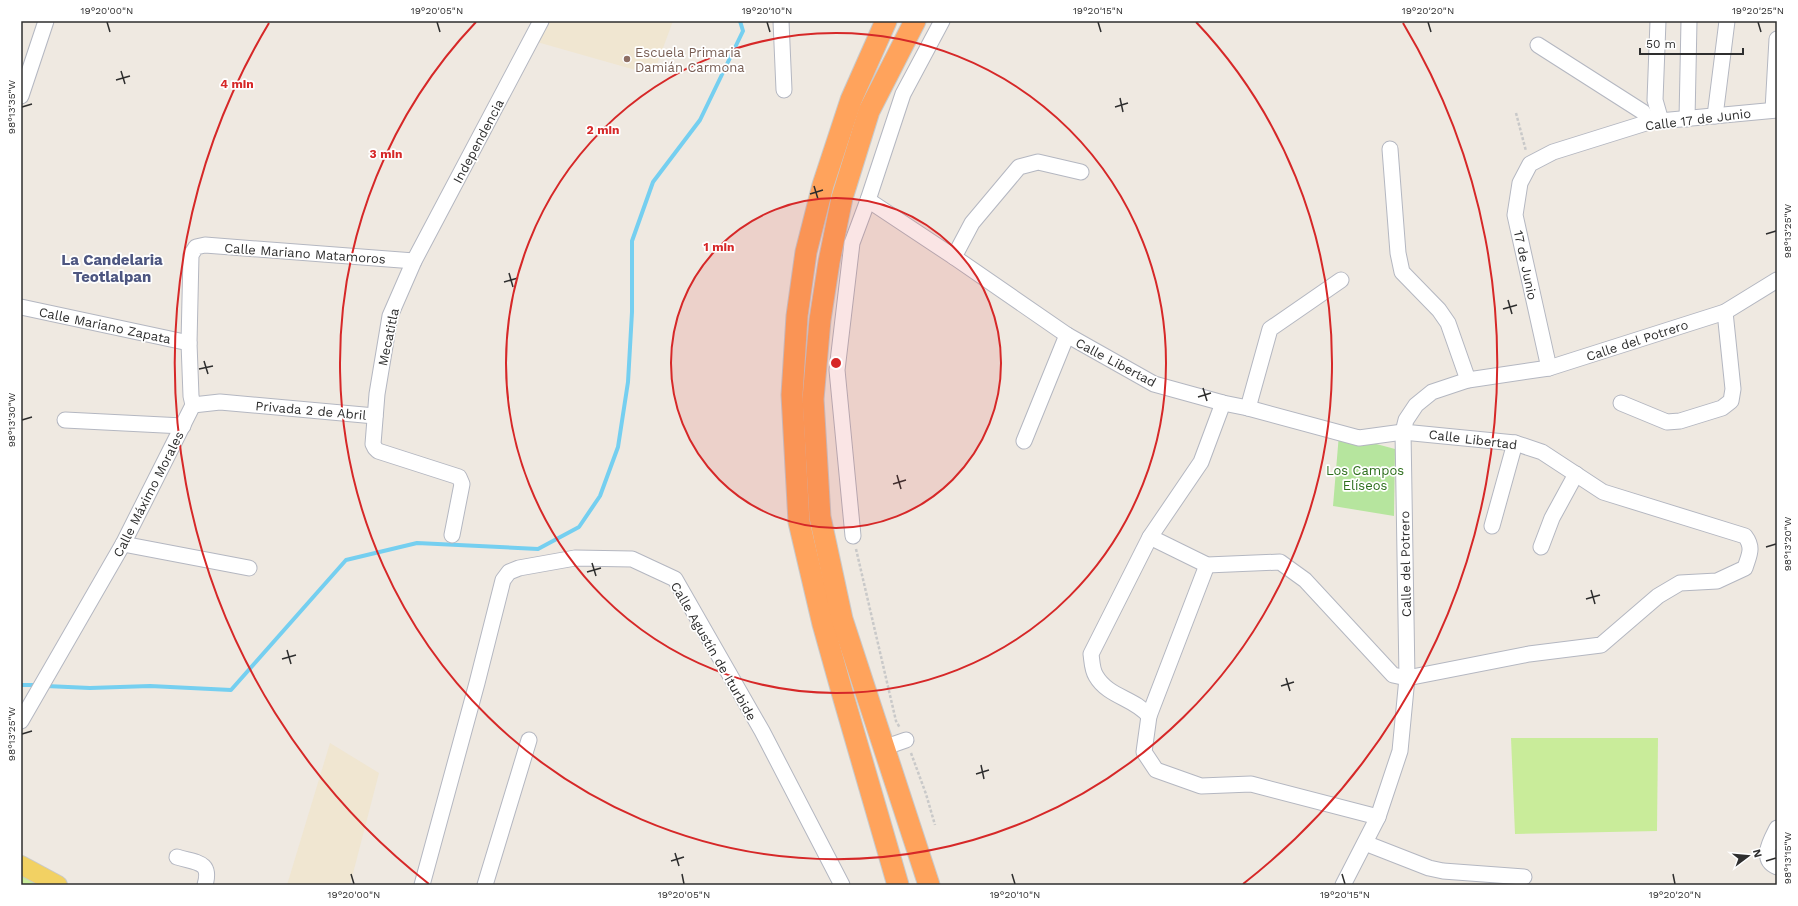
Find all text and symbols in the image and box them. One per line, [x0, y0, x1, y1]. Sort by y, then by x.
text: 19°20'00"N [81, 5, 133, 16]
text: 19°20'05"N [411, 5, 463, 16]
text: 19°20'10"N [742, 5, 792, 16]
text: 19°20'15"N [1073, 5, 1123, 16]
text: 19°20'20"N [1402, 5, 1454, 16]
text: 19°20'25"N [1732, 5, 1784, 16]
scale bar [1640, 30, 1743, 56]
text: 50 m [1646, 37, 1676, 51]
place label: Escuela Primaria Damián Carmona [635, 45, 745, 75]
marker: Escuela Primaria Damián Carmona [622, 54, 632, 64]
text: 4 min [220, 77, 254, 91]
text: 98°13'35"W [6, 79, 17, 134]
street label: Independencia [450, 96, 507, 186]
street label: Calle 17 de Junio [1644, 106, 1752, 133]
text: 2 min [587, 123, 619, 137]
text: 3 min [370, 147, 402, 161]
text: 98°13'25"W [1782, 203, 1793, 258]
street label: 17 de Junio [1511, 229, 1540, 301]
street label: Calle Mariano Matamoros [224, 240, 386, 267]
text: 1 min [704, 240, 734, 254]
district label: La Candelaria Teotlalpan [61, 251, 163, 286]
street label: Calle Mariano Zapata [38, 304, 173, 347]
street label: Mecatitla [375, 306, 402, 367]
street label: Calle del Potrero [1584, 317, 1690, 364]
street label: Calle Libertad [1073, 335, 1159, 390]
centre of rings [829, 356, 843, 370]
text: 98°13'30"W [6, 392, 17, 447]
street label: Privada 2 de Abril [255, 398, 367, 423]
street label: Calle Libertad [1428, 427, 1518, 452]
street label: Calle Máximo Morales [110, 429, 187, 560]
park label: Los Campos Elíseos [1326, 463, 1404, 493]
street label: Calle del Potrero [1397, 511, 1414, 617]
text: 98°13'20"W [1782, 516, 1793, 571]
street label: Calle Agustín de Iturbide [668, 579, 759, 723]
text: 98°13'25"W [6, 706, 17, 761]
text: 98°13'15"W [1782, 831, 1793, 884]
north arrow [1728, 836, 1768, 876]
text: N [1750, 848, 1765, 859]
text: 19°20'00"N [328, 889, 380, 900]
text: 19°20'05"N [658, 889, 710, 900]
text: 19°20'10"N [990, 889, 1040, 900]
text: 19°20'15"N [1320, 889, 1370, 900]
text: 19°20'20"N [1649, 889, 1701, 900]

